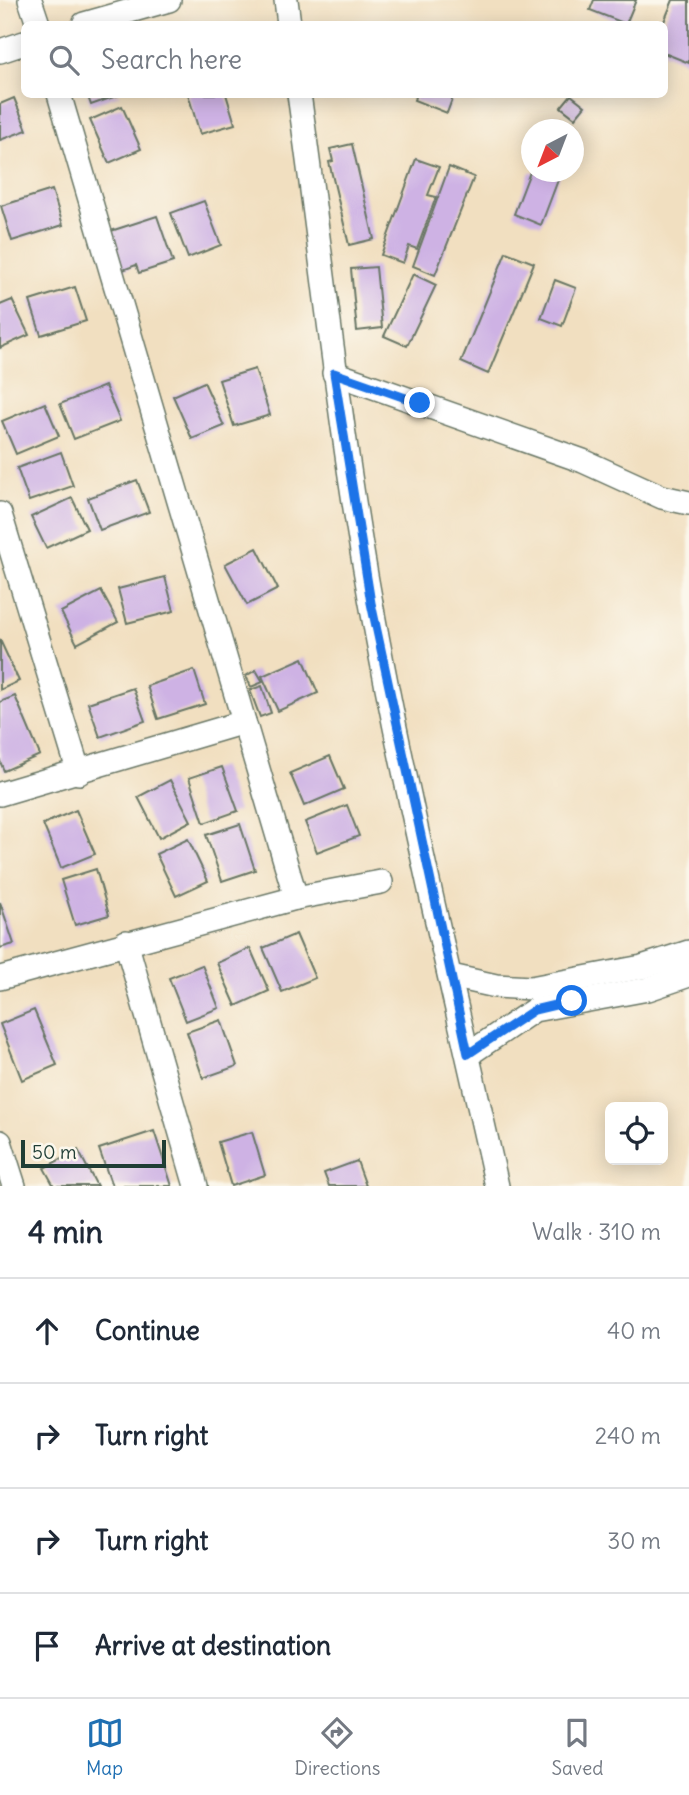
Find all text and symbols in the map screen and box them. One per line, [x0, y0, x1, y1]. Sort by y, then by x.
search box [21, 21, 668, 98]
icon: search [45, 41, 83, 79]
text: Search here [101, 43, 242, 76]
north arrow [521, 119, 584, 182]
route end [404, 387, 435, 418]
route start [556, 985, 587, 1016]
map controls [605, 1102, 668, 1165]
button: locate [605, 1102, 668, 1165]
scale bar [21, 1137, 166, 1169]
text: 50 m [32, 1140, 77, 1164]
text: 4 min [28, 1213, 103, 1251]
text: Walk · 310 m [532, 1217, 661, 1246]
icon: ahead [28, 1312, 66, 1350]
text: Continue [95, 1314, 200, 1347]
text: 40 m [607, 1316, 661, 1345]
icon: right [28, 1417, 66, 1455]
text: Turn right [95, 1419, 208, 1452]
text: 240 m [595, 1421, 661, 1450]
icon: right [28, 1522, 66, 1560]
text: Turn right [95, 1524, 208, 1557]
text: 30 m [607, 1526, 661, 1555]
icon: arrive [28, 1627, 66, 1665]
text: Arrive at destination [95, 1629, 331, 1662]
tab: Map [86, 1714, 124, 1780]
tab: Directions [295, 1714, 380, 1780]
tab: Saved [551, 1714, 603, 1780]

